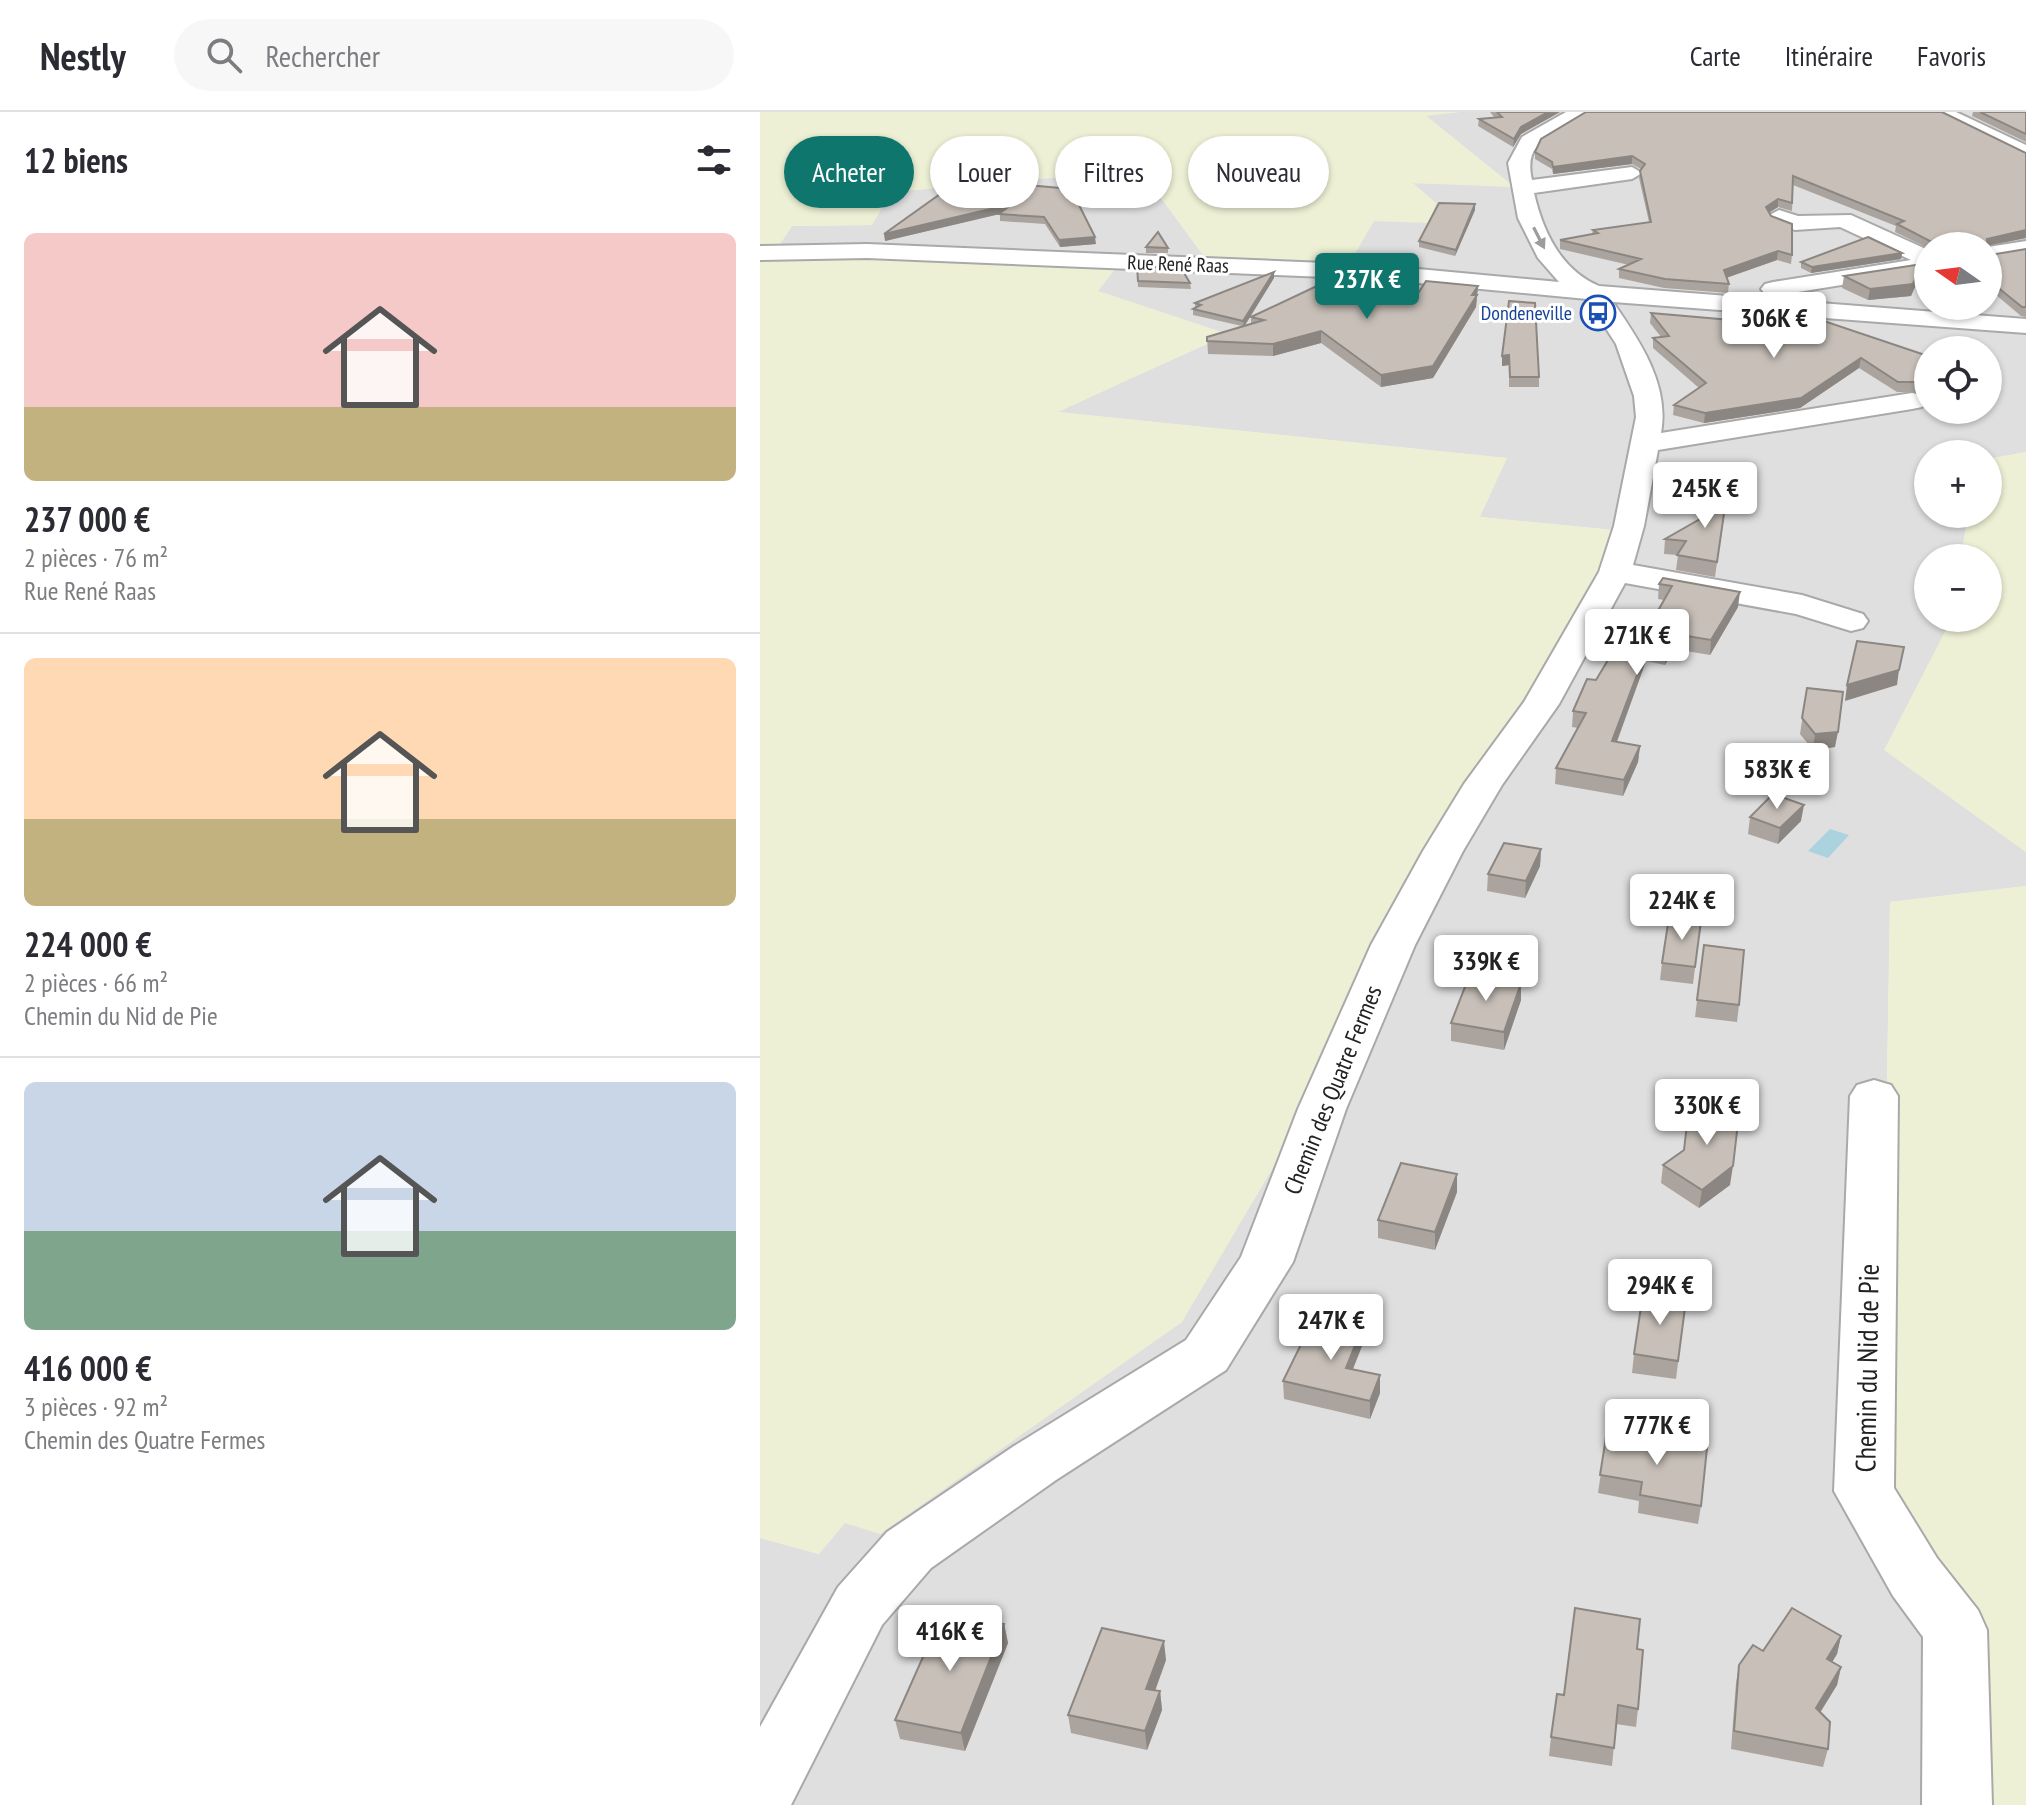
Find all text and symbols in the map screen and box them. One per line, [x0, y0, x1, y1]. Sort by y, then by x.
search box [174, 19, 734, 91]
text: Nestly [40, 31, 126, 80]
icon: search [202, 33, 246, 77]
text: Rechercher [266, 36, 380, 75]
text: Carte [1690, 37, 1741, 74]
text: Itinéraire [1785, 37, 1873, 74]
text: Favoris [1917, 37, 1986, 74]
chip: Acheter [784, 136, 914, 208]
chip: Louer [930, 136, 1039, 208]
chip: Filtres [1055, 136, 1172, 208]
chip: Nouveau [1188, 136, 1329, 208]
text: 12 biens [24, 138, 128, 182]
icon: filters [692, 138, 736, 182]
one-way arrow [1532, 227, 1546, 250]
north arrow [1914, 232, 2002, 320]
map controls [1914, 232, 2002, 632]
street label: Rue René Raas [1127, 249, 1229, 279]
pin: 237K € [1302, 253, 1432, 321]
text: 237K € [1333, 262, 1401, 295]
icon: home [308, 285, 452, 429]
pin: 306K € [1709, 292, 1839, 360]
bus stop icon: Dondeneville [1579, 294, 1617, 332]
place label: Dondeneville [1481, 300, 1572, 326]
text: 306K € [1740, 301, 1808, 334]
button: locate [1914, 336, 2002, 424]
button: + [1914, 440, 2002, 528]
pin: 245K € [1640, 462, 1770, 530]
text: 245K € [1671, 471, 1739, 504]
text: 237 000 € [24, 497, 150, 541]
text: 2 pièces · 76 m² [24, 541, 168, 574]
button: − [1914, 544, 2002, 632]
text: Rue René Raas [24, 574, 156, 607]
pin: 271K € [1572, 609, 1702, 677]
text: 271K € [1603, 618, 1671, 651]
icon: home [308, 710, 452, 854]
pin: 583K € [1712, 743, 1842, 811]
text: 583K € [1743, 752, 1811, 785]
pin: 224K € [1617, 874, 1747, 942]
text: 224K € [1648, 883, 1716, 916]
text: 224 000 € [24, 922, 152, 966]
pin: 339K € [1421, 935, 1551, 1003]
text: 339K € [1452, 944, 1520, 977]
text: 2 pièces · 66 m² [24, 966, 168, 999]
street label: Chemin des Quatre Fermes [1276, 981, 1389, 1199]
text: Chemin du Nid de Pie [24, 999, 218, 1032]
pin: 330K € [1642, 1079, 1772, 1147]
text: 330K € [1673, 1088, 1741, 1121]
icon: home [308, 1134, 452, 1278]
pin: 294K € [1595, 1259, 1725, 1327]
street label: Chemin du Nid de Pie [1846, 1263, 1887, 1473]
text: 294K € [1626, 1268, 1694, 1301]
pin: 247K € [1266, 1294, 1396, 1362]
text: 247K € [1297, 1303, 1365, 1336]
text: 416 000 € [24, 1346, 152, 1390]
text: 3 pièces · 92 m² [24, 1390, 168, 1423]
pin: 777K € [1592, 1399, 1722, 1467]
text: 777K € [1623, 1408, 1691, 1441]
text: Chemin des Quatre Fermes [24, 1423, 265, 1456]
pin: 416K € [885, 1605, 1015, 1673]
text: 416K € [916, 1614, 984, 1647]

